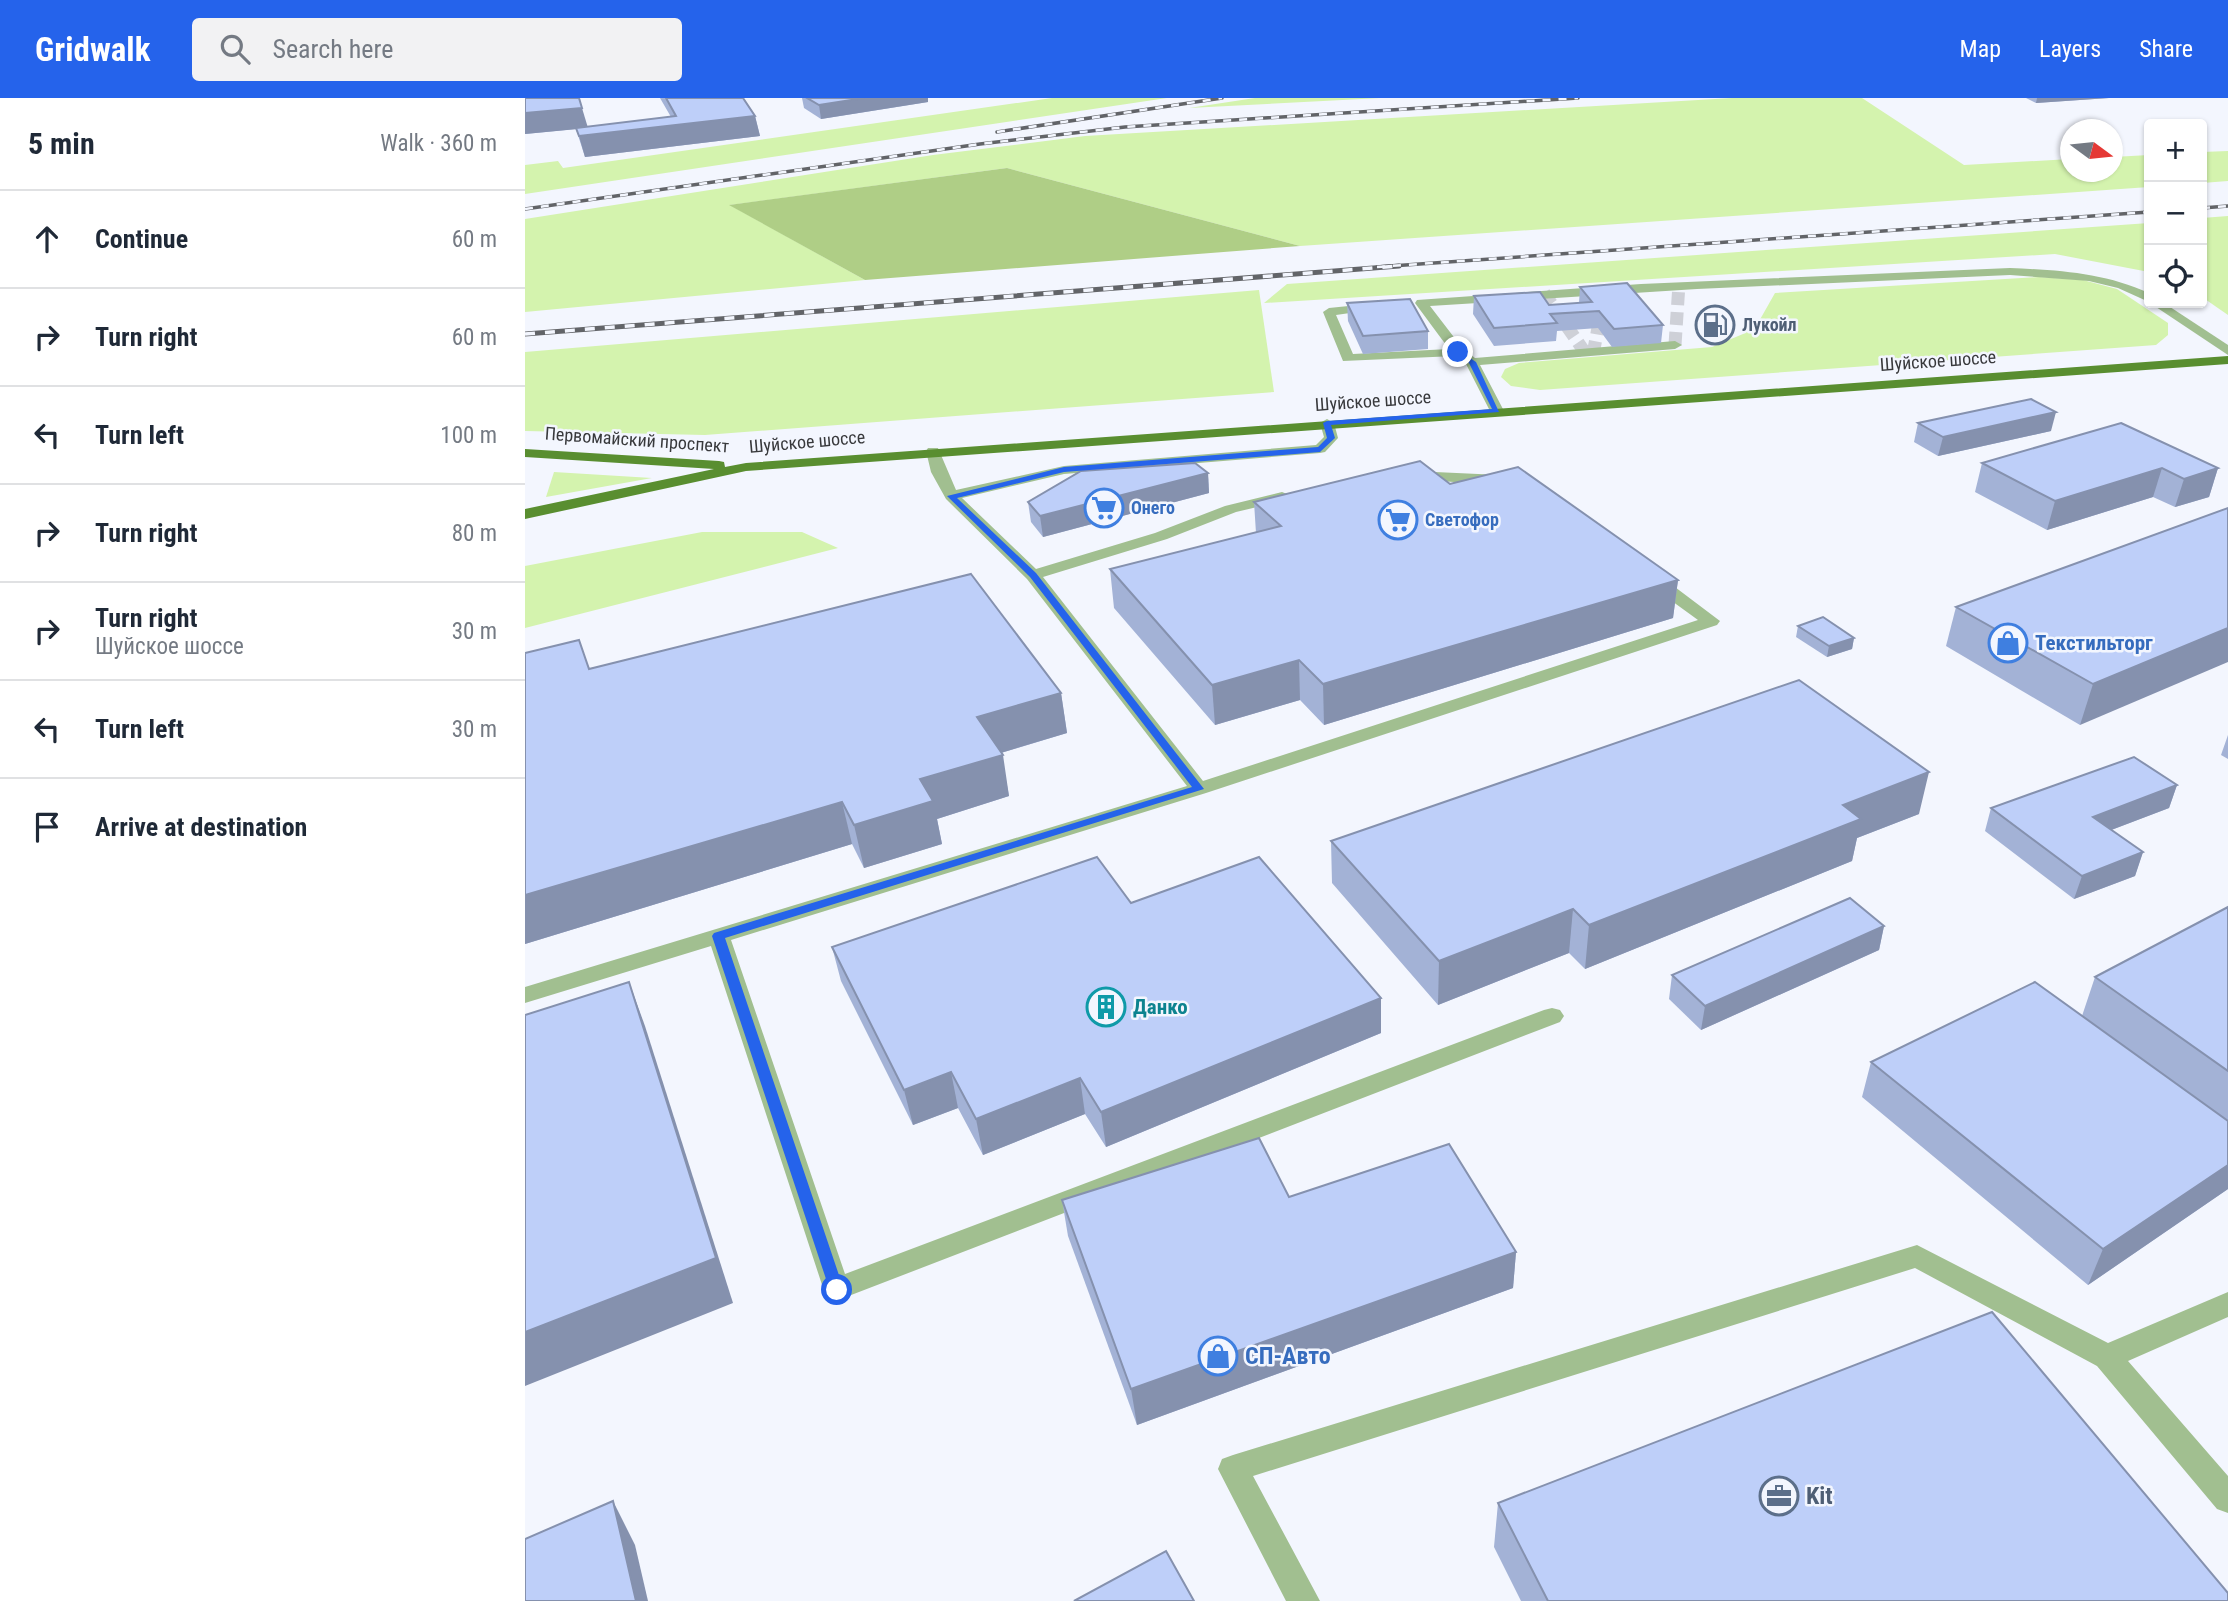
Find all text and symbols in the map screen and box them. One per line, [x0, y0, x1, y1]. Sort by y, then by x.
search box [192, 18, 682, 81]
text: Gridwalk [35, 30, 150, 69]
icon: search [216, 30, 254, 68]
text: Search here [272, 34, 393, 64]
text: Map [1960, 35, 2001, 63]
text: Layers [2039, 35, 2101, 63]
text: Share [2139, 35, 2193, 63]
north arrow [2060, 119, 2123, 182]
map controls [2144, 119, 2207, 308]
button: + [2144, 119, 2207, 182]
text: 5 min [28, 126, 95, 161]
text: Walk · 360 m [380, 130, 497, 157]
button: − [2144, 182, 2207, 245]
icon: ahead [28, 220, 66, 258]
text: Continue [95, 224, 188, 254]
text: 60 m [452, 226, 497, 253]
button: locate [2144, 245, 2207, 308]
fuel station icon: Лукойл [1694, 304, 1736, 346]
place label: Лукойл [1742, 314, 1797, 335]
icon: right [28, 318, 66, 356]
text: Turn right [95, 322, 197, 352]
text: 60 m [452, 324, 497, 351]
route end [1442, 336, 1473, 367]
street label: Шуйское шоссе [1879, 346, 1997, 375]
street label: Шуйское шоссе [1314, 386, 1432, 415]
icon: left [28, 416, 66, 454]
text: Turn left [95, 420, 184, 450]
text: 100 m [440, 422, 497, 449]
street label: Первомайский проспект [544, 423, 730, 456]
street label: Шуйское шоссе [748, 426, 866, 457]
supermarket icon: Онего [1083, 487, 1125, 529]
place label: Онего [1131, 497, 1175, 518]
supermarket icon: Светофор [1377, 499, 1419, 541]
place label: Светофор [1425, 509, 1499, 530]
icon: right [28, 514, 66, 552]
text: Turn right [95, 518, 197, 548]
text: 80 m [452, 520, 497, 547]
text: Turn right [95, 603, 197, 633]
icon: right [28, 612, 66, 650]
text: 30 m [452, 618, 497, 645]
shop icon: Текстильторг [1987, 622, 2029, 664]
place label: Текстильторг [2035, 631, 2153, 655]
text: Шуйское шоссе [95, 633, 244, 660]
icon: left [28, 710, 66, 748]
text: Turn left [95, 714, 184, 744]
text: 30 m [452, 716, 497, 743]
icon: arrive [28, 808, 66, 846]
text: Arrive at destination [95, 812, 307, 842]
building icon: Данко [1085, 986, 1127, 1028]
place label: Данко [1133, 995, 1188, 1019]
route start [821, 1274, 852, 1305]
shop icon: СП-Авто [1197, 1335, 1239, 1377]
place label: СП-Авто [1245, 1342, 1331, 1370]
office icon: Kit [1758, 1475, 1800, 1517]
place label: Kit [1806, 1482, 1833, 1510]

